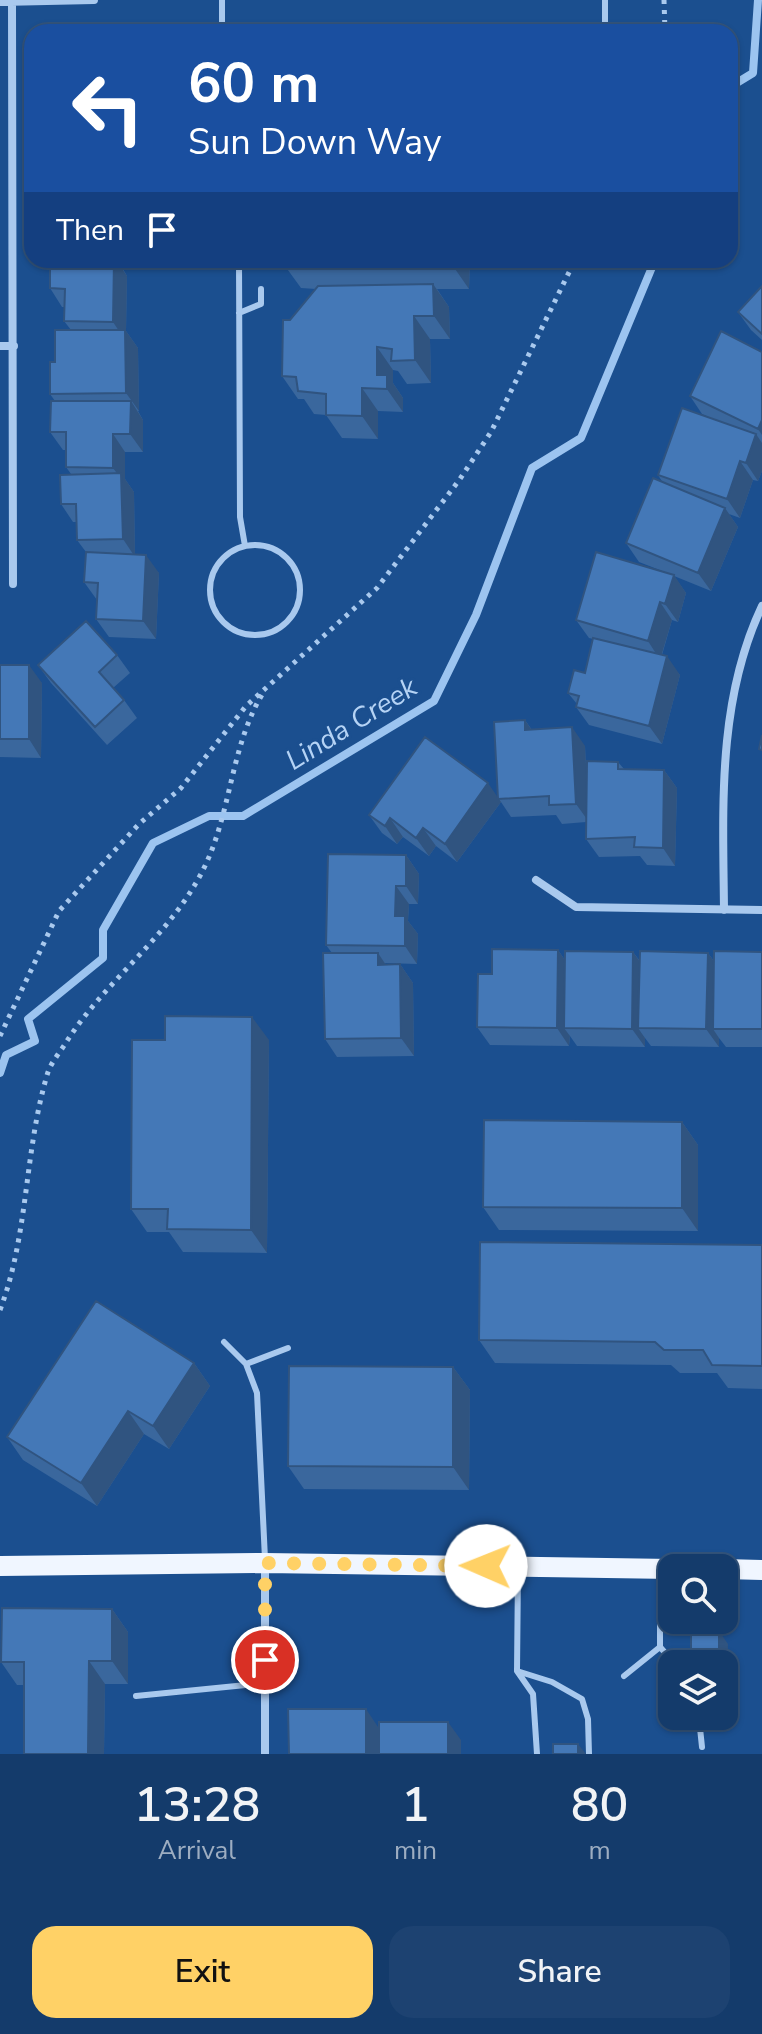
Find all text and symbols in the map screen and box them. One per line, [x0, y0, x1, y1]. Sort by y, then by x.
text: 60 m [188, 45, 319, 122]
icon: left [56, 56, 160, 160]
text: Sun Down Way [188, 118, 441, 167]
icon: arrive [140, 208, 184, 252]
text: Then [56, 210, 124, 251]
water label: Linda Creek [279, 668, 425, 779]
position arrow [444, 1524, 528, 1608]
map controls [658, 1554, 738, 1730]
button: search [658, 1554, 738, 1634]
pin [231, 1626, 299, 1694]
icon: arrive [243, 1638, 287, 1682]
button: layers [658, 1650, 738, 1730]
text: 13:28 [134, 1772, 260, 1838]
text: 1 [401, 1772, 430, 1838]
text: 80 [571, 1772, 628, 1838]
text: Arrival [158, 1833, 236, 1868]
text: min [394, 1833, 437, 1868]
text: m [588, 1833, 611, 1868]
button: Exit [32, 1926, 373, 2018]
button: Share [389, 1926, 730, 2018]

